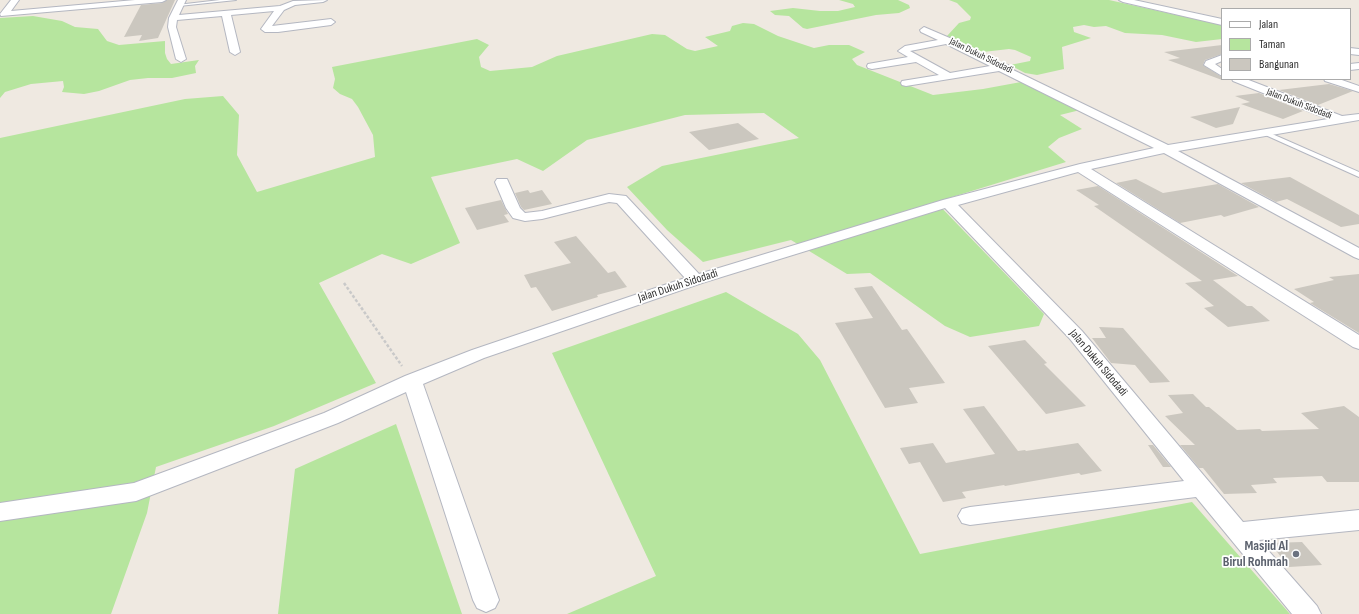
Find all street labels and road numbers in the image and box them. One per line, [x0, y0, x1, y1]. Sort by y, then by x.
street label: Jalan Dukuh Sidodadi [947, 35, 1015, 77]
street label: Jalan Dukuh Sidodadi [1265, 86, 1333, 122]
street label: Jalan Dukuh Sidodadi [636, 266, 720, 306]
street label: Jalan Dukuh Sidodadi [1066, 327, 1130, 399]

